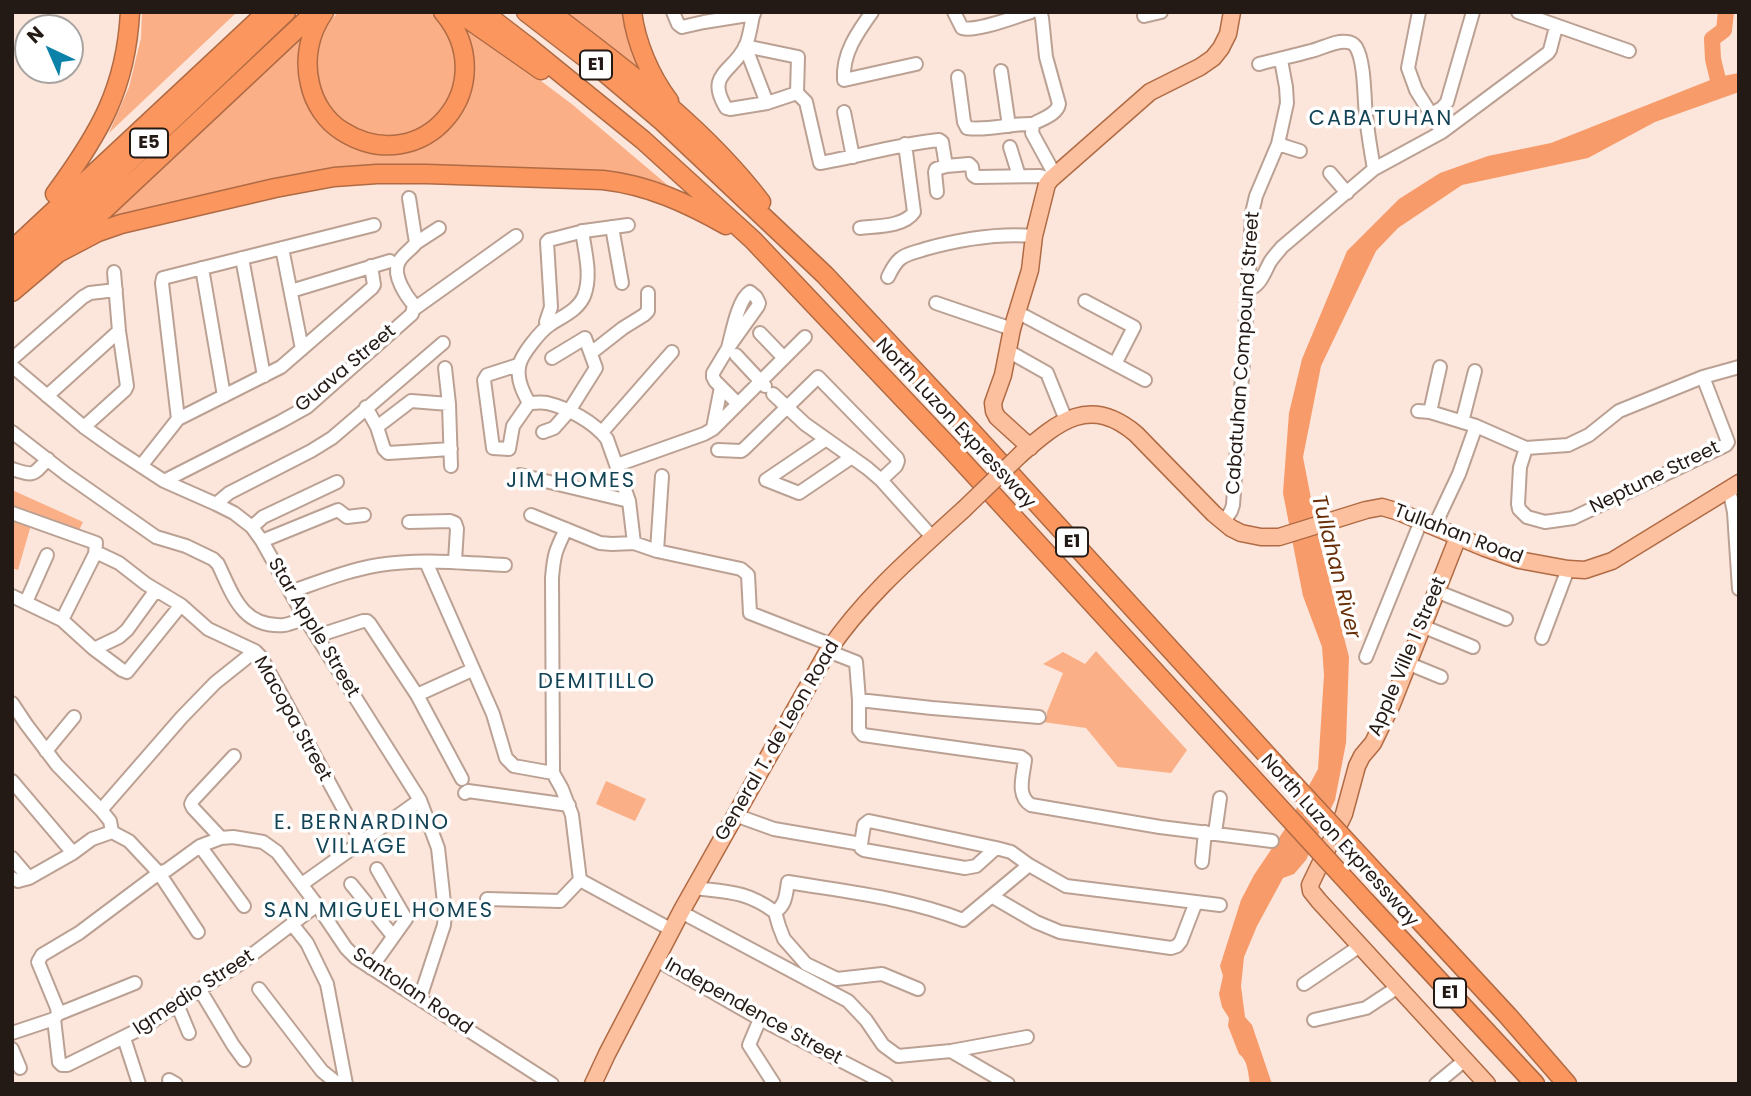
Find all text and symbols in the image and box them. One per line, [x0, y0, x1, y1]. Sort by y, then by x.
north arrow [14, 14, 84, 84]
text: N [21, 20, 50, 50]
road number: E1 [580, 51, 612, 80]
district label: CABATUHAN [1310, 107, 1452, 133]
road number: E5 [130, 128, 168, 158]
street label: Cabatuhan Compound Street [1223, 211, 1265, 495]
street label: Guava Street [291, 320, 401, 418]
street label: North Luzon Expressway [870, 334, 1040, 514]
street label: Neptune Street [1586, 437, 1724, 519]
district label: JIM HOMES [507, 469, 635, 495]
water label: Tullahan River [1305, 493, 1365, 641]
street label: Tullahan Road [1390, 500, 1526, 570]
road number: E1 [1056, 528, 1088, 556]
street label: Star Apple Street [262, 554, 364, 702]
street label: Apple Ville 1 Street [1364, 574, 1452, 740]
street label: General T. de Leon Road [711, 637, 845, 845]
street label: Macopa Street [248, 653, 336, 785]
district label: DEMITILLO [539, 670, 655, 696]
street label: North Luzon Expressway [1255, 750, 1423, 932]
district label: E. BERNARDINO VILLAGE [276, 811, 448, 861]
district label: SAN MIGUEL HOMES [266, 899, 492, 925]
street label: Santolan Road [348, 944, 476, 1040]
street label: Igmedio Street [129, 946, 259, 1040]
street label: Independence Street [660, 954, 846, 1070]
road number: E1 [1434, 978, 1466, 1008]

